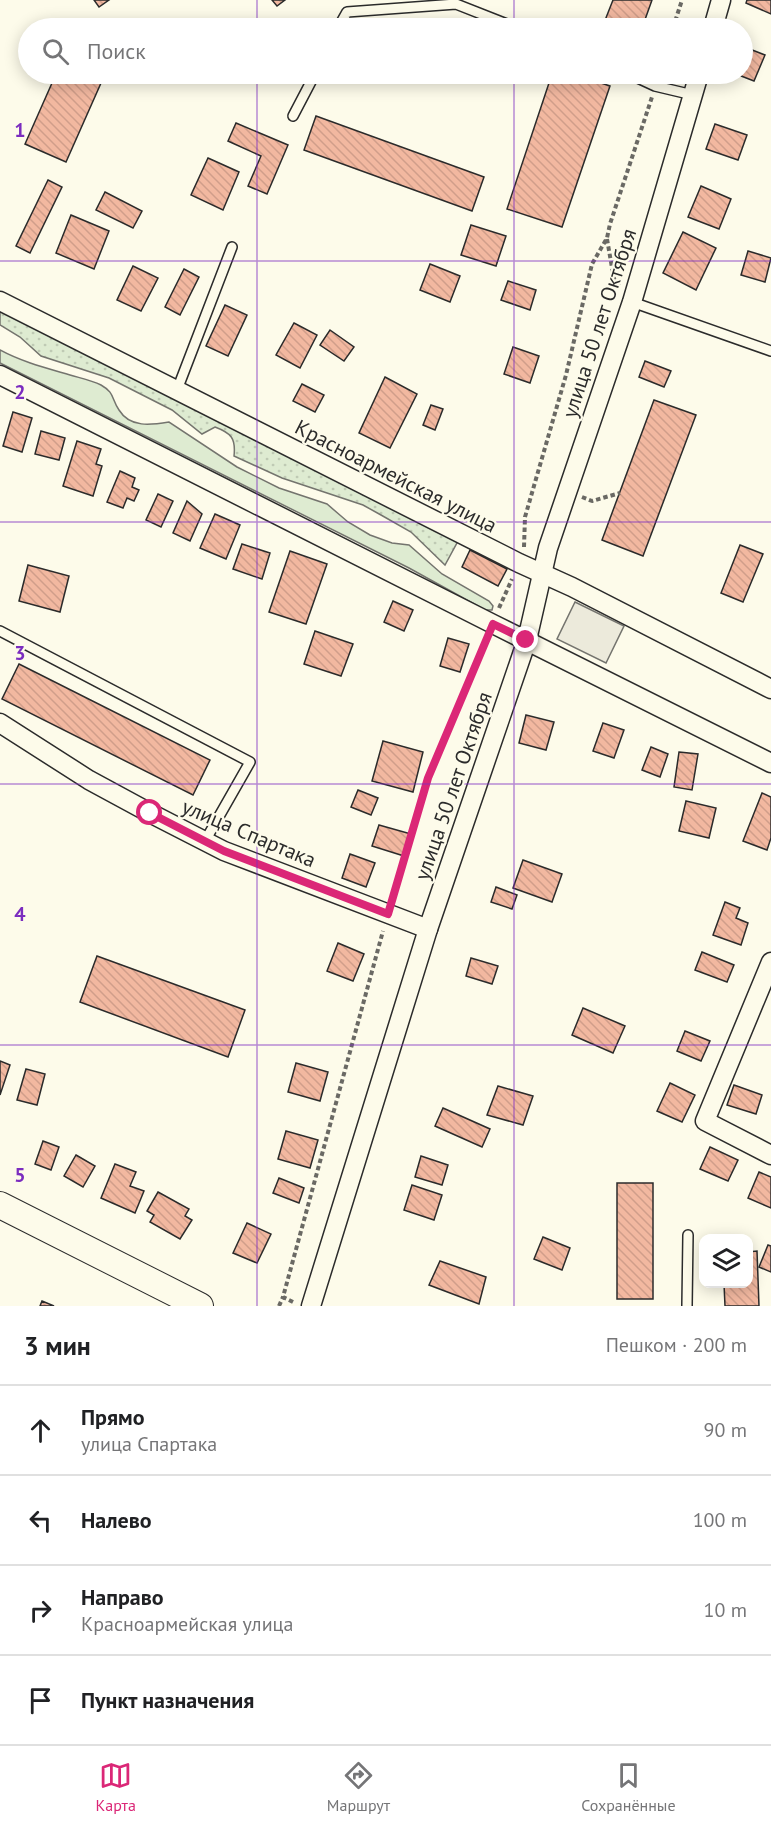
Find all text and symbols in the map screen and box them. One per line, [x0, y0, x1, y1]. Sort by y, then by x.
search box [18, 18, 753, 84]
icon: search [39, 35, 72, 68]
text: Поиск [87, 37, 146, 65]
text: 1 [14, 117, 26, 143]
street label: улица 50 лет Октября [556, 225, 642, 421]
text: 2 [14, 379, 26, 405]
street label: Красноармейская улица [290, 413, 502, 539]
route end [512, 626, 538, 652]
text: 3 [14, 640, 26, 666]
street label: улица 50 лет Октября [408, 688, 498, 884]
street label: улица Спартака [178, 793, 320, 873]
route start [136, 799, 162, 825]
text: 4 [14, 901, 26, 927]
text: 5 [14, 1162, 26, 1188]
map controls [699, 1234, 753, 1288]
button: layers [699, 1234, 753, 1288]
text: 3 мин [24, 1329, 91, 1362]
text: Пешком · 200 m [606, 1332, 747, 1358]
text: Прямо [81, 1403, 144, 1431]
icon: ahead [24, 1414, 57, 1447]
text: 90 m [704, 1417, 747, 1443]
text: улица Спартака [81, 1431, 217, 1457]
icon: left [24, 1504, 57, 1537]
text: Налево [81, 1506, 152, 1534]
text: 100 m [693, 1507, 747, 1533]
text: Направо [81, 1583, 164, 1611]
icon: right [24, 1594, 57, 1627]
text: 10 m [704, 1597, 747, 1623]
text: Красноармейская улица [81, 1611, 293, 1637]
icon: arrive [24, 1684, 57, 1717]
text: Пункт назначения [81, 1686, 254, 1714]
tab: Карта [95, 1759, 136, 1815]
tab: Маршрут [327, 1759, 390, 1815]
tab: Сохранённые [581, 1759, 676, 1815]

